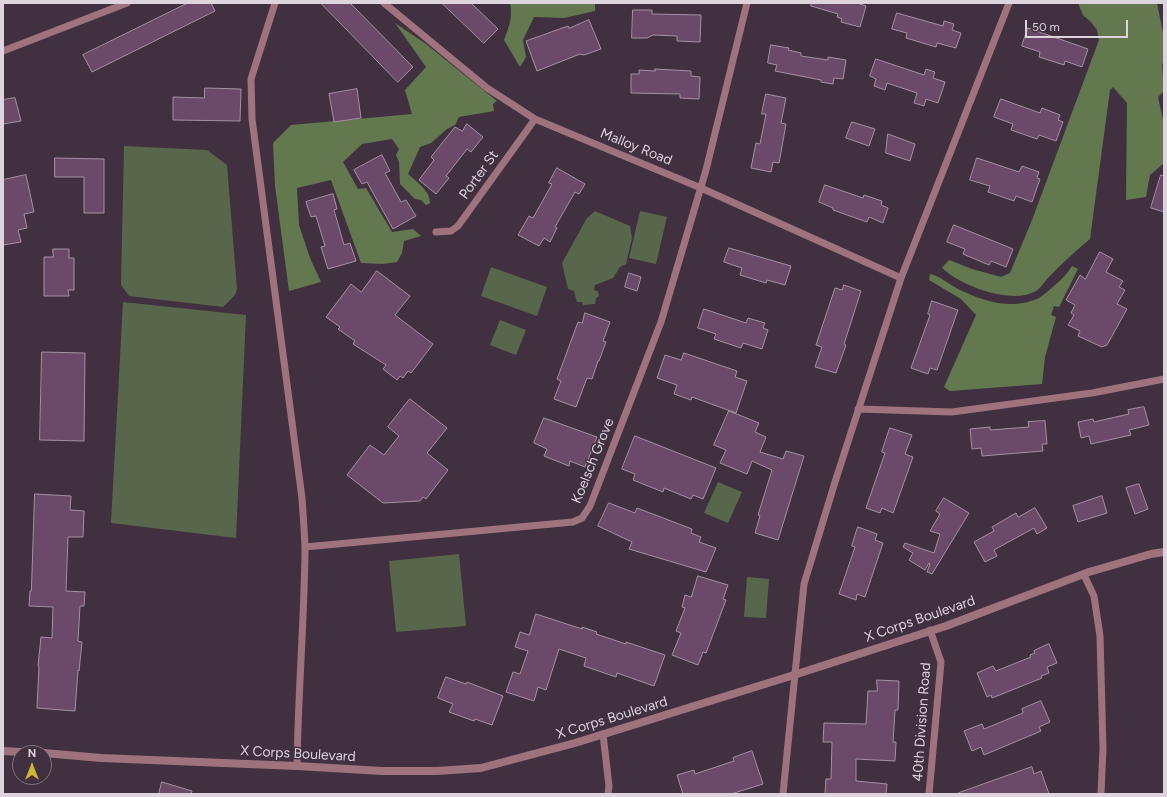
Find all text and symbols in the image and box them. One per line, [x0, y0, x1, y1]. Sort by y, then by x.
scale bar [1027, 12, 1130, 38]
text: 50 m [1032, 20, 1060, 34]
street label: Malloy Road [598, 125, 674, 169]
street label: Porter St [456, 147, 502, 203]
street label: Koelsch Grove [568, 416, 618, 506]
street label: X Corps Boulevard [863, 592, 977, 646]
street label: 40th Division Road [909, 662, 935, 782]
street label: X Corps Boulevard [554, 693, 670, 743]
street label: X Corps Boulevard [240, 743, 356, 765]
north arrow [12, 745, 52, 785]
text: N [28, 747, 36, 760]

